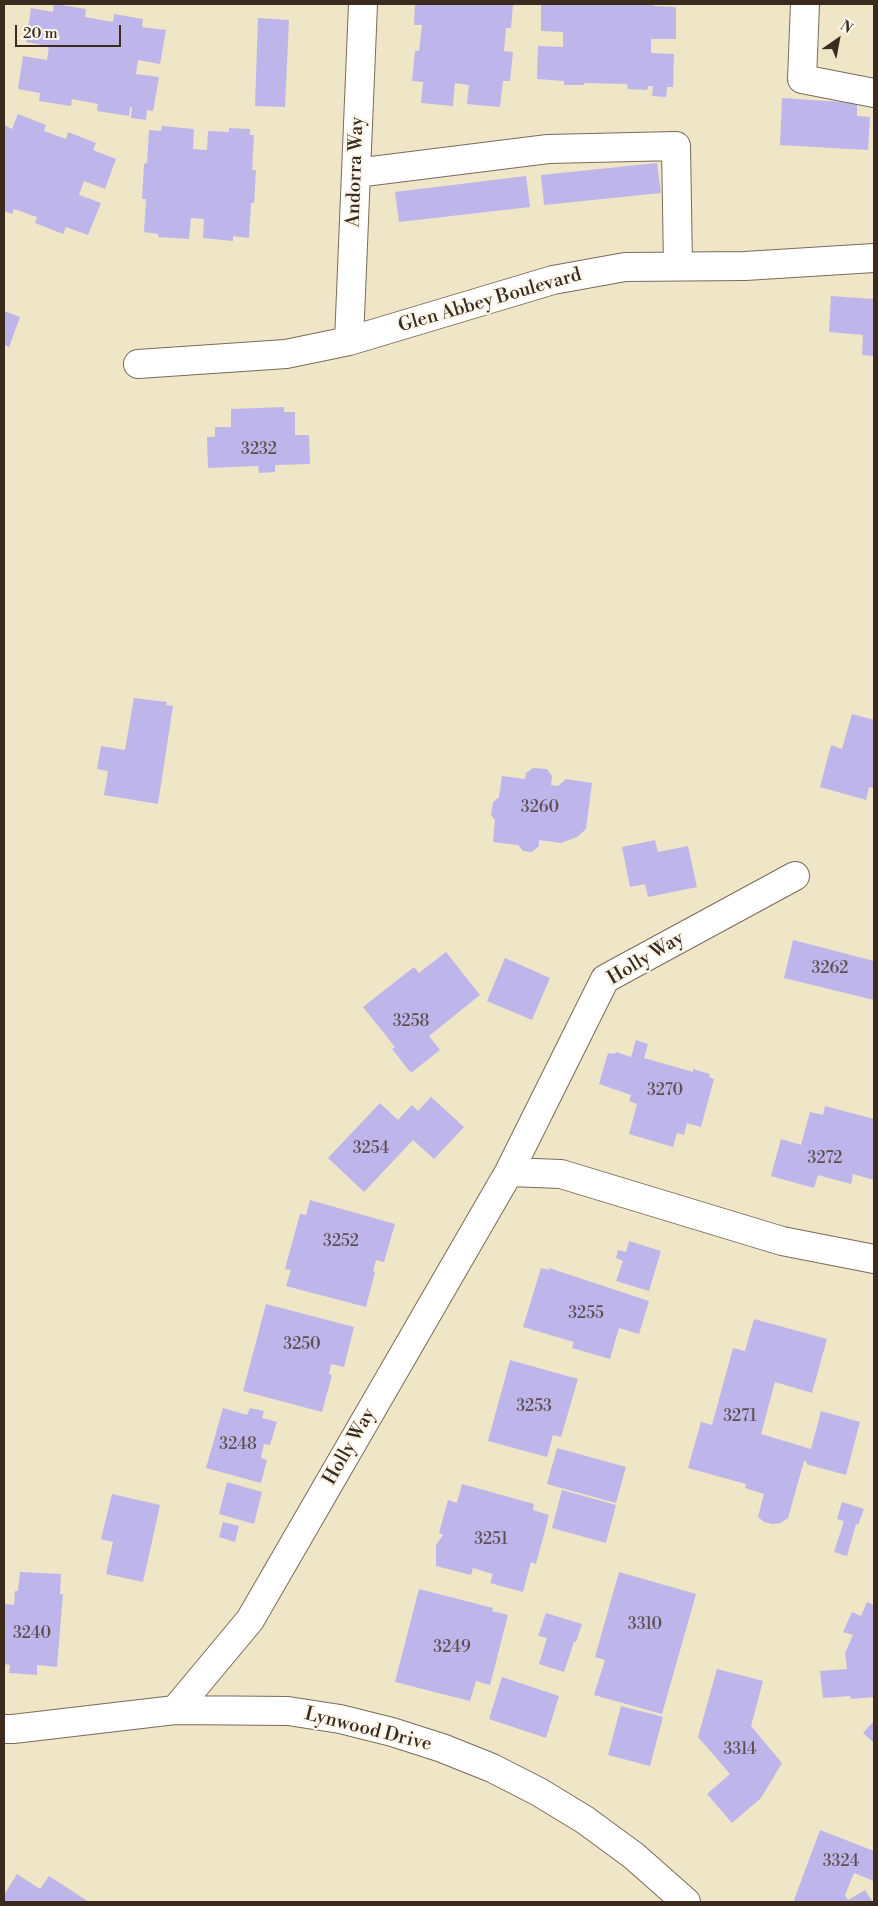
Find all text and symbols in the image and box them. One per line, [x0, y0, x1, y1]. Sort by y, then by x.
scale bar [18, 15, 124, 47]
north arrow [813, 15, 863, 65]
text: N [837, 17, 856, 38]
text: 20 m [23, 24, 58, 43]
street label: Andorra Way [343, 116, 369, 228]
street label: Glen Abbey Boulevard [396, 264, 584, 338]
house number: 3232 [241, 440, 277, 460]
house number: 3260 [521, 798, 559, 818]
street label: Holly Way [604, 927, 688, 991]
house number: 3262 [812, 959, 848, 979]
house number: 3258 [393, 1012, 429, 1032]
house number: 3270 [647, 1081, 683, 1101]
house number: 3254 [353, 1139, 389, 1159]
house number: 3272 [808, 1149, 842, 1169]
house number: 3252 [323, 1232, 359, 1252]
house number: 3255 [568, 1304, 604, 1324]
house number: 3250 [283, 1335, 321, 1355]
house number: 3253 [516, 1397, 552, 1417]
street label: Holly Way [319, 1404, 381, 1490]
house number: 3271 [723, 1407, 757, 1427]
house number: 3248 [219, 1435, 257, 1455]
house number: 3251 [474, 1530, 508, 1550]
house number: 3310 [628, 1615, 662, 1635]
house number: 3240 [13, 1624, 51, 1644]
house number: 3249 [433, 1638, 471, 1658]
street label: Lynwood Drive [302, 1703, 434, 1757]
house number: 3314 [723, 1740, 757, 1760]
house number: 3324 [823, 1852, 859, 1872]

